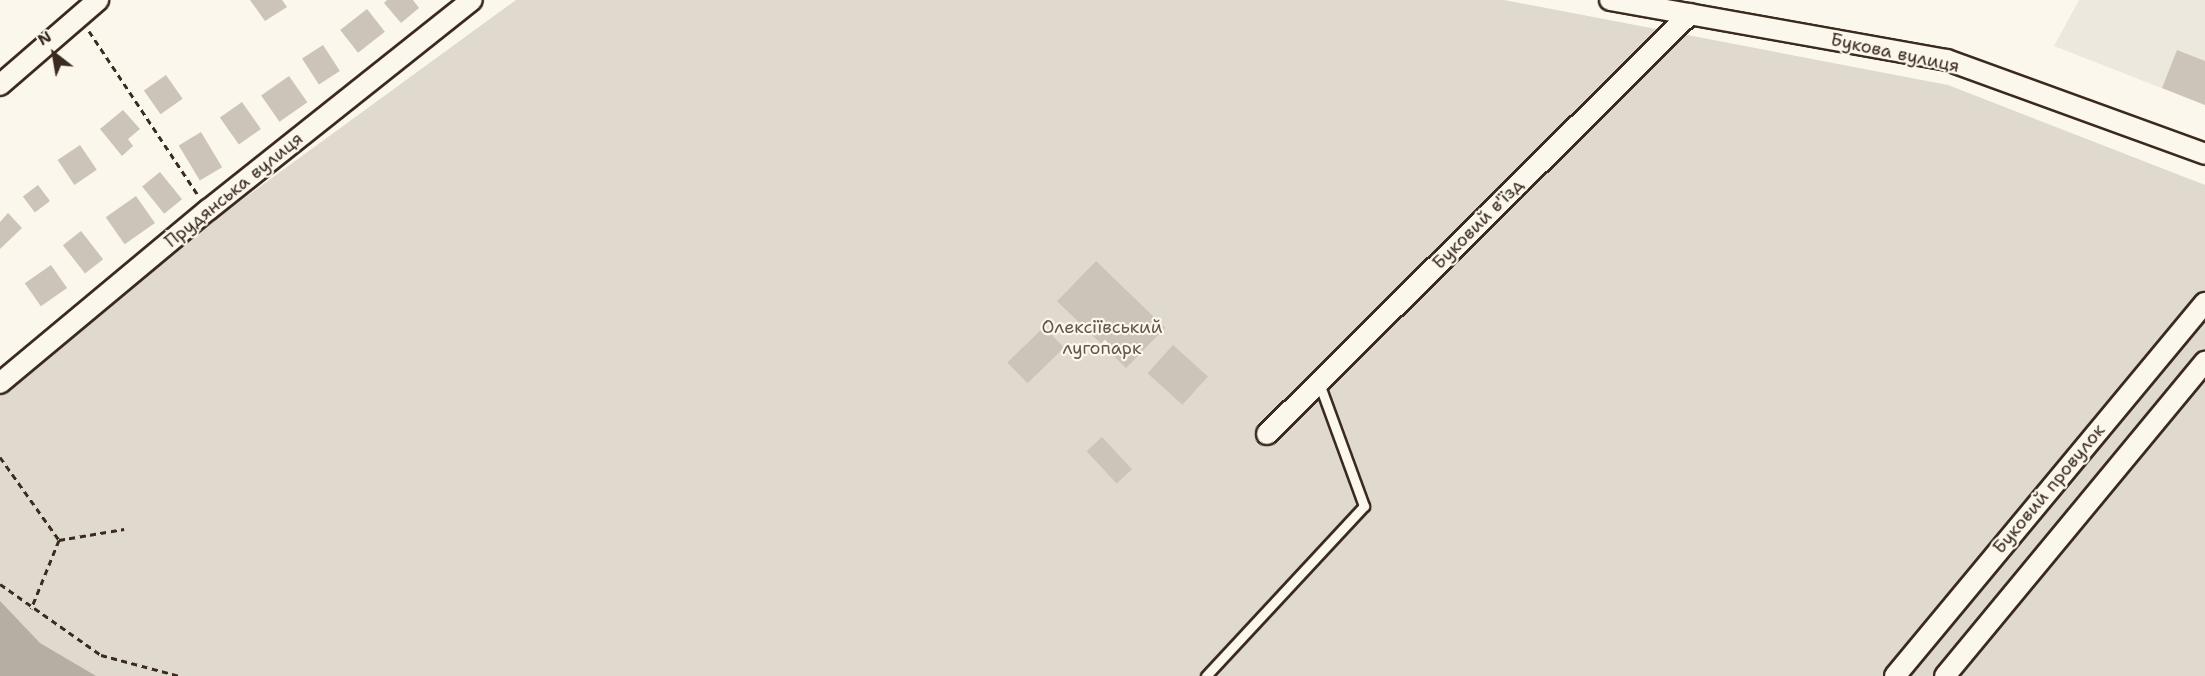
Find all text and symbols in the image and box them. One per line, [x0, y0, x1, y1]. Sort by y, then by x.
north arrow [24, 24, 84, 84]
text: N [34, 26, 55, 50]
street label: Букова вулиця [1828, 29, 1962, 77]
street label: Прудянська вулиця [161, 128, 307, 252]
street label: Буковий в'їзд [1428, 174, 1528, 274]
park label: Олексіївський лугопарк [1042, 317, 1162, 360]
street label: Буковий провулок [1988, 420, 2110, 558]

